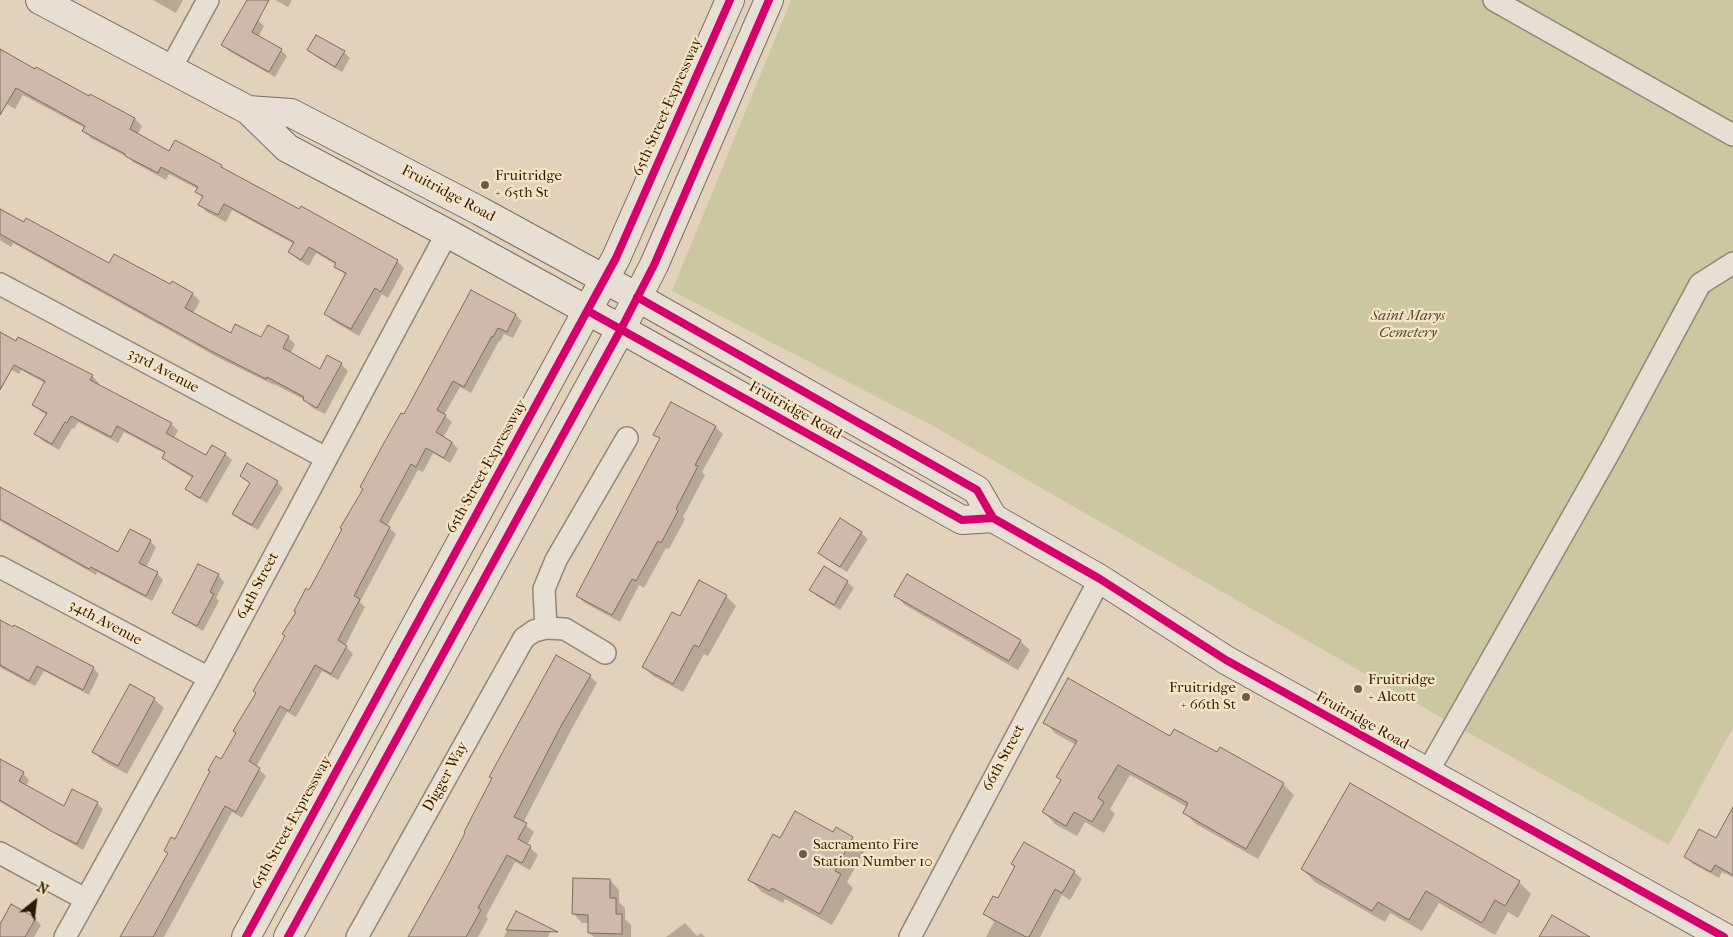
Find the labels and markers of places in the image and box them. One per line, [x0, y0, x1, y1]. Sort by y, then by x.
place label: Fruitridge + 65th St [495, 167, 562, 202]
marker: Fruitridge + 65th St [479, 179, 491, 191]
place label: Fruitridge + Alcott [1368, 671, 1435, 706]
place label: Fruitridge + 66th St [1169, 679, 1236, 714]
marker: Fruitridge + Alcott [1352, 683, 1364, 695]
marker: Fruitridge + 66th St [1240, 691, 1252, 703]
place label: Sacramento Fire Station Number 10 [813, 836, 933, 871]
marker: Sacramento Fire Station Number 10 [797, 848, 809, 860]

